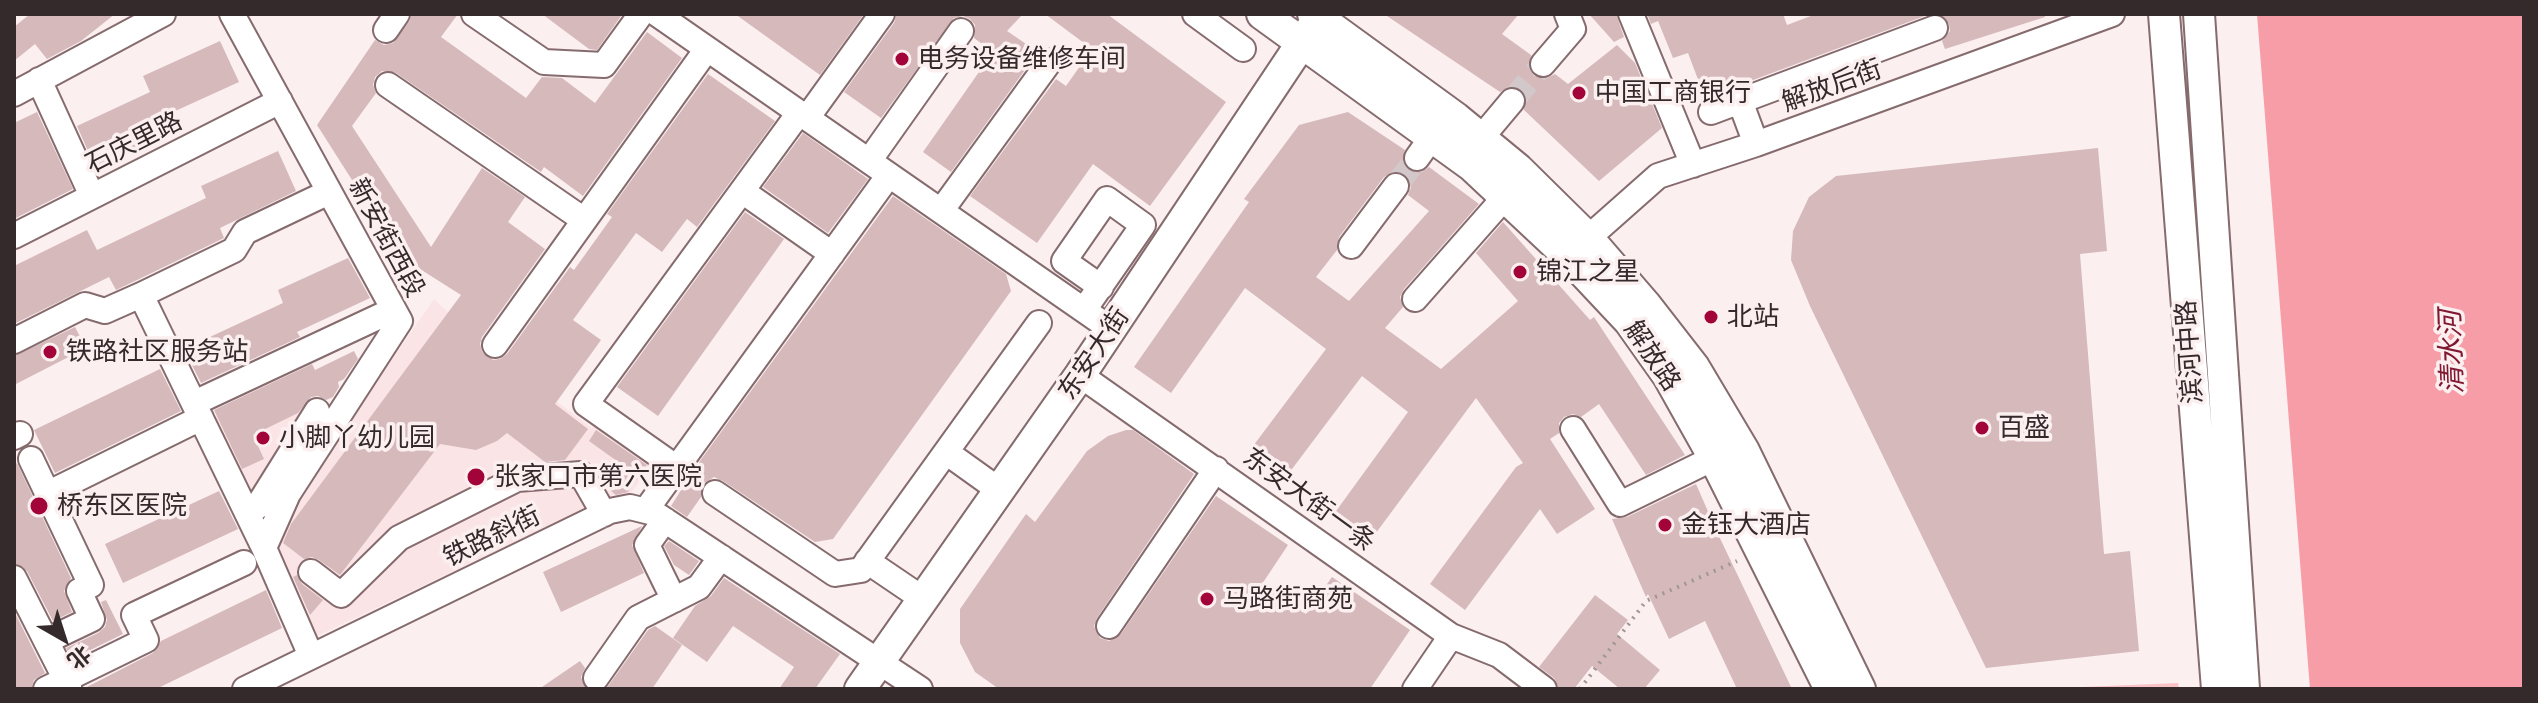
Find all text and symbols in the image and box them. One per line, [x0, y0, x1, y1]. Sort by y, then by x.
place label: 电务设备维修车间 [918, 43, 1126, 75]
marker: 电务设备维修车间 [893, 50, 911, 68]
street label: 解放后街 [1778, 54, 1886, 118]
place label: 中国工商银行 [1595, 77, 1751, 109]
marker: 中国工商银行 [1570, 84, 1588, 102]
street label: 石庆里路 [81, 105, 187, 181]
street label: 新安街西段 [342, 173, 430, 303]
place label: 锦江之星 [1536, 256, 1640, 288]
marker: 锦江之星 [1511, 263, 1529, 281]
street label: 滨河中路 [2171, 299, 2209, 405]
place label: 北站 [1727, 301, 1779, 333]
street label: 东安大街 [1052, 302, 1136, 406]
marker: 北站 [1702, 308, 1720, 326]
water label: 清水河 [2434, 309, 2470, 395]
street label: 解放路 [1617, 315, 1687, 397]
place label: 铁路社区服务站 [66, 336, 248, 368]
marker: 铁路社区服务站 [41, 343, 59, 361]
place label: 百盛 [1998, 412, 2050, 444]
marker: 百盛 [1973, 419, 1991, 437]
place label: 小脚丫幼儿园 [279, 422, 435, 454]
marker: 小脚丫幼儿园 [254, 429, 272, 447]
street label: 东安大街一条 [1237, 442, 1381, 558]
place label: 张家口市第六医院 [494, 461, 702, 493]
marker: 张家口市第六医院 [465, 466, 487, 488]
place label: 桥东区医院 [57, 490, 187, 522]
marker: 桥东区医院 [28, 495, 50, 517]
street label: 铁路斜街 [438, 500, 546, 574]
place label: 金钰大酒店 [1681, 509, 1811, 541]
marker: 金钰大酒店 [1656, 516, 1674, 534]
place label: 马路街商苑 [1223, 583, 1353, 615]
marker: 马路街商苑 [1198, 590, 1216, 608]
north arrow [24, 599, 104, 679]
text: 北 [62, 641, 96, 675]

